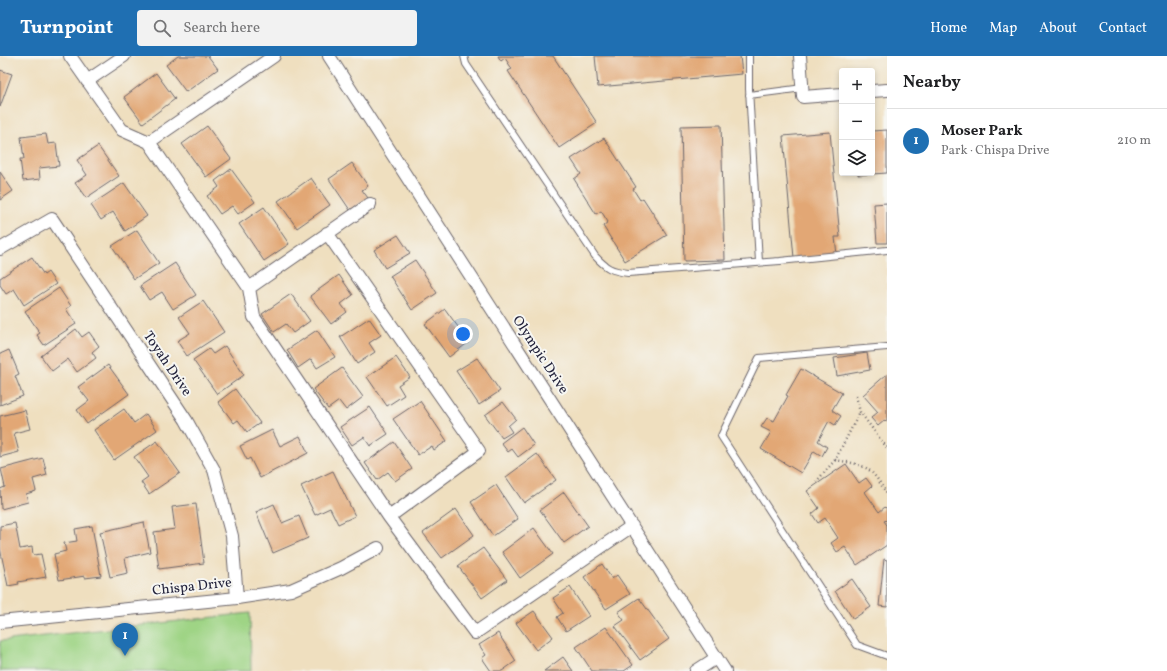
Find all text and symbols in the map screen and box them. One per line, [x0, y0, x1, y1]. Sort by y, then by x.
search box [137, 10, 417, 46]
text: Turnpoint [20, 15, 113, 41]
icon: search [151, 17, 173, 39]
text: Search here [183, 18, 260, 39]
text: Home [930, 19, 967, 38]
text: Map [989, 19, 1017, 38]
text: About [1039, 19, 1077, 38]
text: Contact [1099, 19, 1147, 38]
map controls [839, 68, 875, 176]
button: + [839, 68, 875, 104]
text: Nearby [903, 71, 961, 94]
button: − [839, 104, 875, 140]
text: Moser Park [941, 121, 1023, 142]
text: 1 [913, 132, 919, 150]
text: 210 m [1117, 132, 1151, 150]
button: layers [839, 140, 875, 176]
text: Park · Chispa Drive [941, 142, 1049, 160]
street label: Olympic Drive [508, 312, 573, 398]
your location [453, 324, 473, 344]
street label: Toyah Drive [138, 328, 196, 400]
street label: Chispa Drive [151, 573, 233, 601]
pin: 1 [112, 623, 138, 656]

